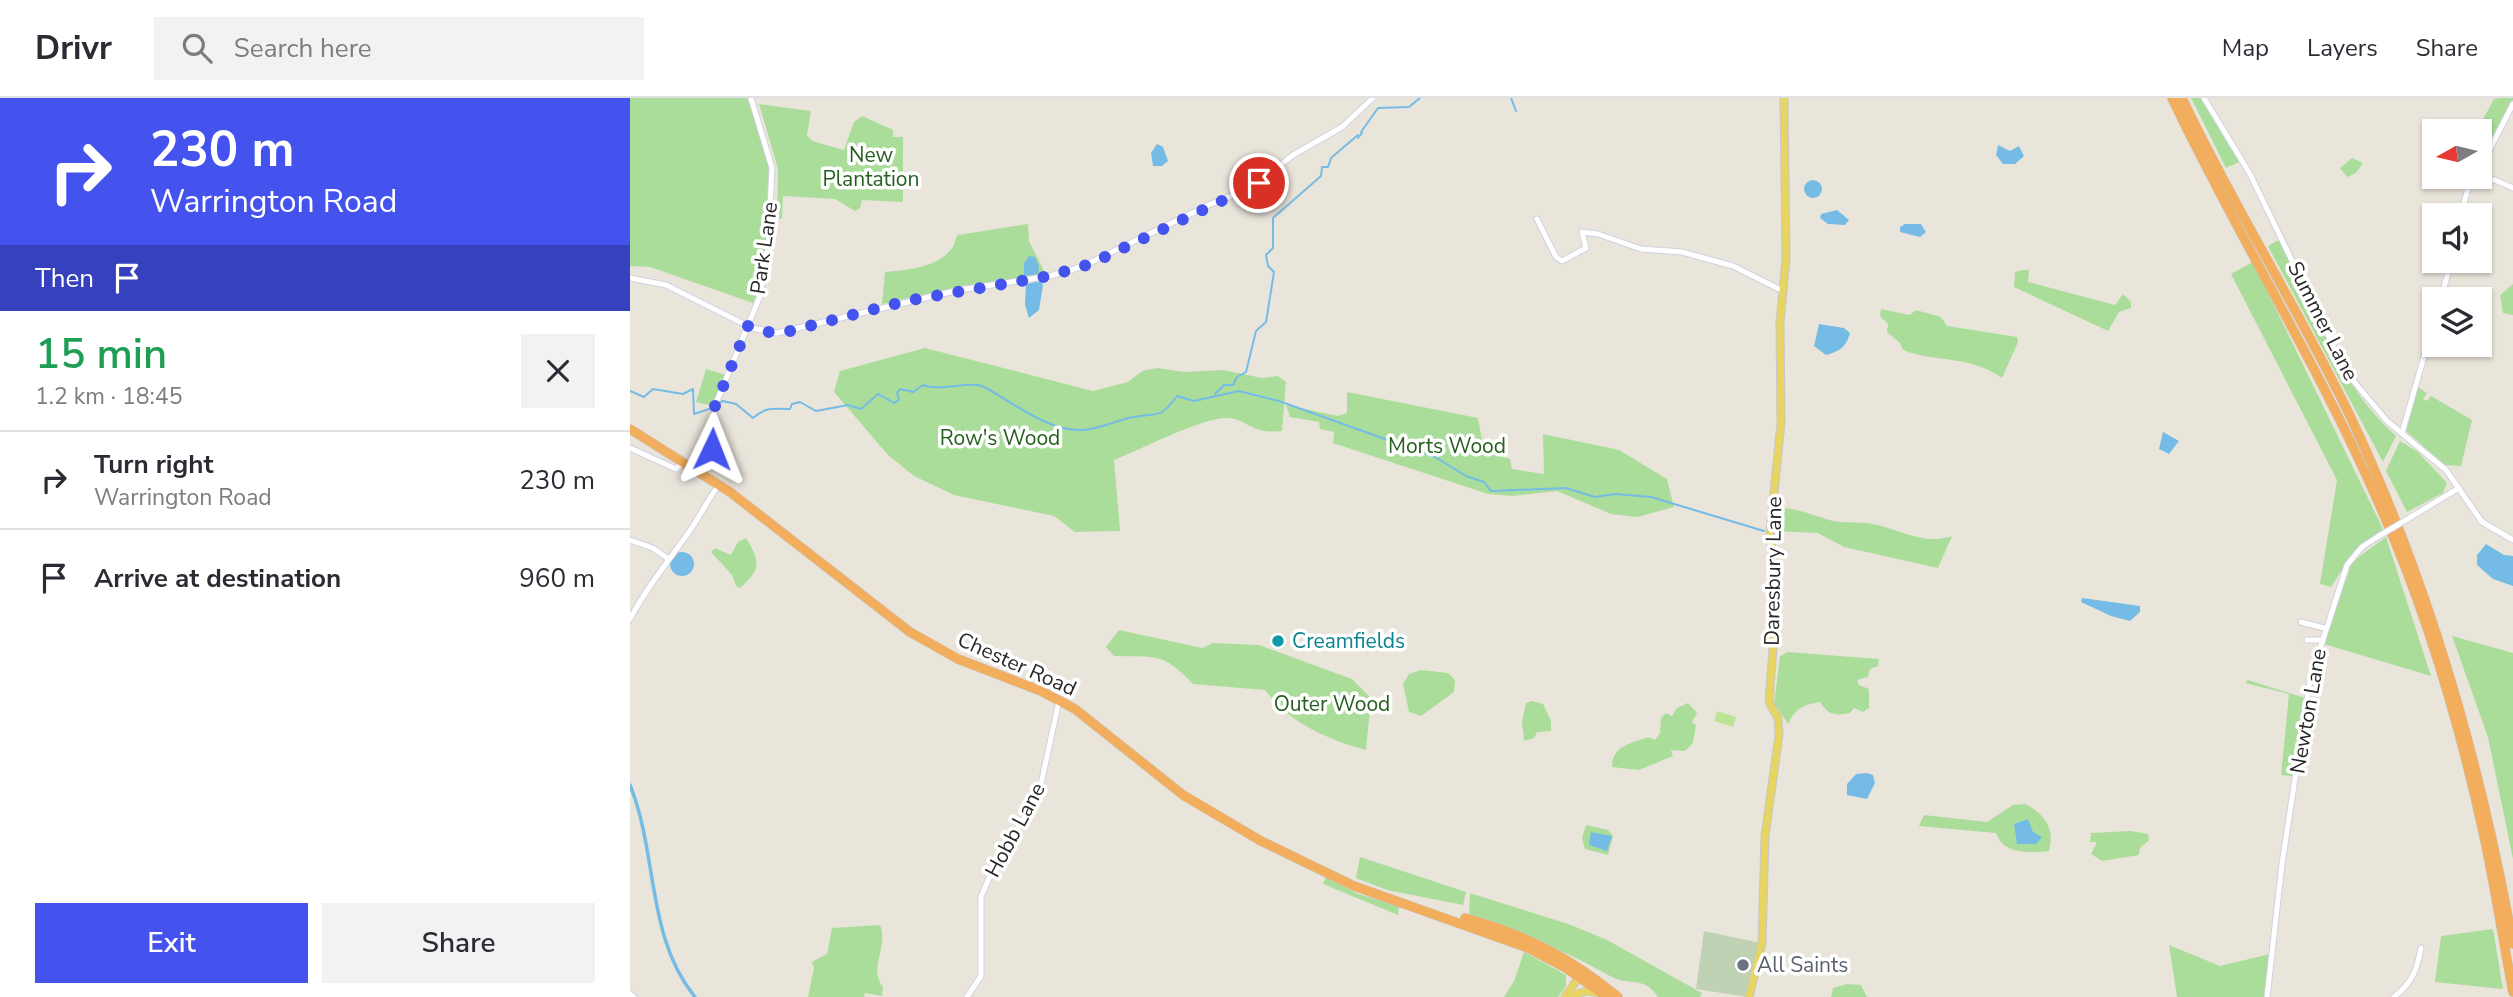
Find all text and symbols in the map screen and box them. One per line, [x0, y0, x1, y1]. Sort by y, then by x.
search box [154, 17, 644, 80]
text: Drivr [35, 26, 112, 71]
icon: search [178, 29, 216, 67]
text: Search here [234, 31, 372, 66]
text: Map [2222, 32, 2269, 64]
text: Layers [2307, 32, 2378, 64]
text: Share [2416, 32, 2478, 64]
text: 230 m [150, 116, 294, 183]
north arrow [2422, 119, 2492, 189]
map controls [2422, 119, 2492, 357]
icon: right [35, 126, 126, 217]
park label: New Plantation [823, 141, 919, 193]
pin [1229, 153, 1289, 213]
icon: arrive [1240, 164, 1278, 202]
text: Warrington Road [150, 180, 397, 223]
street label: Park Lane [744, 200, 784, 296]
button: sound [2422, 203, 2492, 273]
street label: Summer Lane [2281, 257, 2365, 385]
icon: arrive [108, 259, 146, 297]
text: Then [35, 261, 94, 296]
button: layers [2422, 287, 2492, 357]
text: 15 min [35, 326, 167, 383]
button: close [521, 334, 595, 408]
text: 1.2 km · 18:45 [35, 381, 182, 412]
position arrow [675, 412, 749, 486]
park label: Row's Wood [940, 424, 1060, 452]
park label: Morts Wood [1388, 432, 1506, 460]
text: Turn right [94, 447, 213, 482]
icon: right [35, 461, 73, 499]
text: 230 m [519, 463, 595, 498]
text: Warrington Road [94, 482, 272, 513]
street label: Daresbury Lane [1758, 496, 1788, 646]
icon: arrive [35, 559, 73, 597]
text: Arrive at destination [94, 561, 341, 596]
text: 960 m [519, 561, 595, 596]
street label: Chester Road [953, 625, 1081, 703]
place label: Creamfields [1292, 627, 1405, 655]
marker: Creamfields [1270, 633, 1286, 649]
street label: Newton Lane [2283, 646, 2333, 776]
park label: Outer Wood [1274, 690, 1390, 718]
street label: Hobb Lane [978, 778, 1052, 882]
button: Exit [35, 903, 308, 983]
button: Share [322, 903, 595, 983]
place label: All Saints [1757, 951, 1848, 979]
marker: All Saints [1735, 957, 1751, 973]

